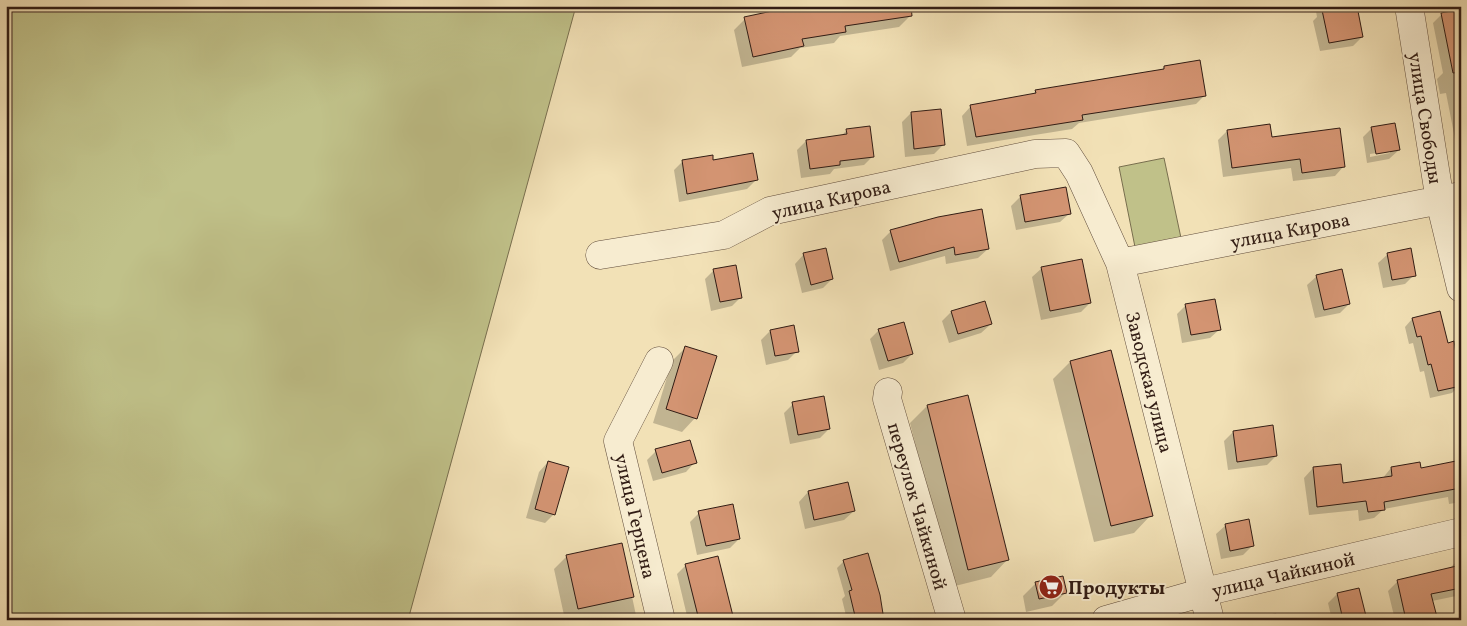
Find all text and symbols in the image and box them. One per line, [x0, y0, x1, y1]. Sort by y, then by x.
street label: улица Свободы [1401, 51, 1447, 186]
street label: улица Кирова [769, 175, 893, 227]
street label: улица Кирова [1228, 208, 1352, 256]
street label: Заводская улица [1118, 309, 1178, 456]
street label: переулок Чайкиной [880, 420, 952, 593]
street label: улица Герцена [607, 451, 661, 582]
street label: улица Чайкиной [1209, 547, 1357, 605]
supermarket icon: Продукты [1038, 574, 1064, 600]
place label: Продукты [1068, 576, 1165, 602]

